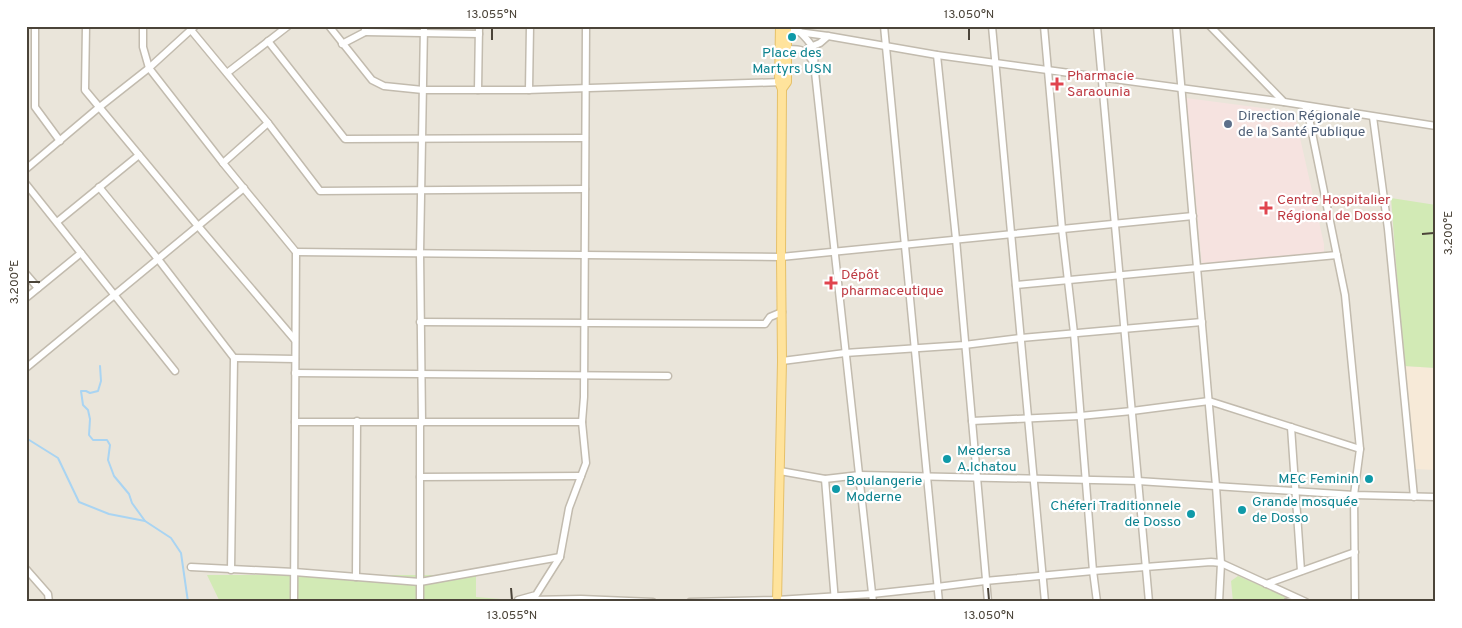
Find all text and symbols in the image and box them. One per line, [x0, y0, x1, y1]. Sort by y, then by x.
text: 13.055°N [467, 7, 517, 23]
text: 13.050°N [944, 7, 994, 23]
marker: Place des Martyrs USN [786, 31, 798, 43]
place label: Place des Martyrs USN [752, 45, 832, 78]
place label: Pharmacie Saraounia [1067, 68, 1134, 101]
marker: Pharmacie Saraounia [1051, 78, 1063, 90]
place label: Direction Régionale de la Santé Publique [1238, 108, 1365, 141]
marker: Direction Régionale de la Santé Publique [1222, 118, 1234, 130]
place label: Centre Hospitalier Régional de Dosso [1277, 192, 1392, 225]
marker: Centre Hospitalier Régional de Dosso [1259, 201, 1273, 215]
text: 3.200°E [1441, 211, 1457, 255]
text: 3.200°E [7, 260, 23, 304]
place label: Dépôt pharmaceutique [841, 267, 944, 300]
marker: Dépôt pharmaceutique [825, 277, 837, 289]
place label: Medersa A.Ichatou [957, 443, 1017, 476]
marker: Medersa A.Ichatou [941, 453, 953, 465]
place label: MEC Feminin [1278, 471, 1359, 488]
place label: Boulangerie Moderne [846, 473, 922, 506]
marker: MEC Feminin [1363, 473, 1375, 485]
marker: Boulangerie Moderne [830, 483, 842, 495]
place label: Grande mosquée de Dosso [1252, 494, 1358, 527]
place label: Chéferi Traditionnele de Dosso [1050, 498, 1181, 531]
marker: Grande mosquée de Dosso [1236, 504, 1248, 516]
marker: Chéferi Traditionnele de Dosso [1185, 508, 1197, 520]
text: 13.055°N [487, 608, 537, 624]
text: 13.050°N [964, 608, 1014, 624]

